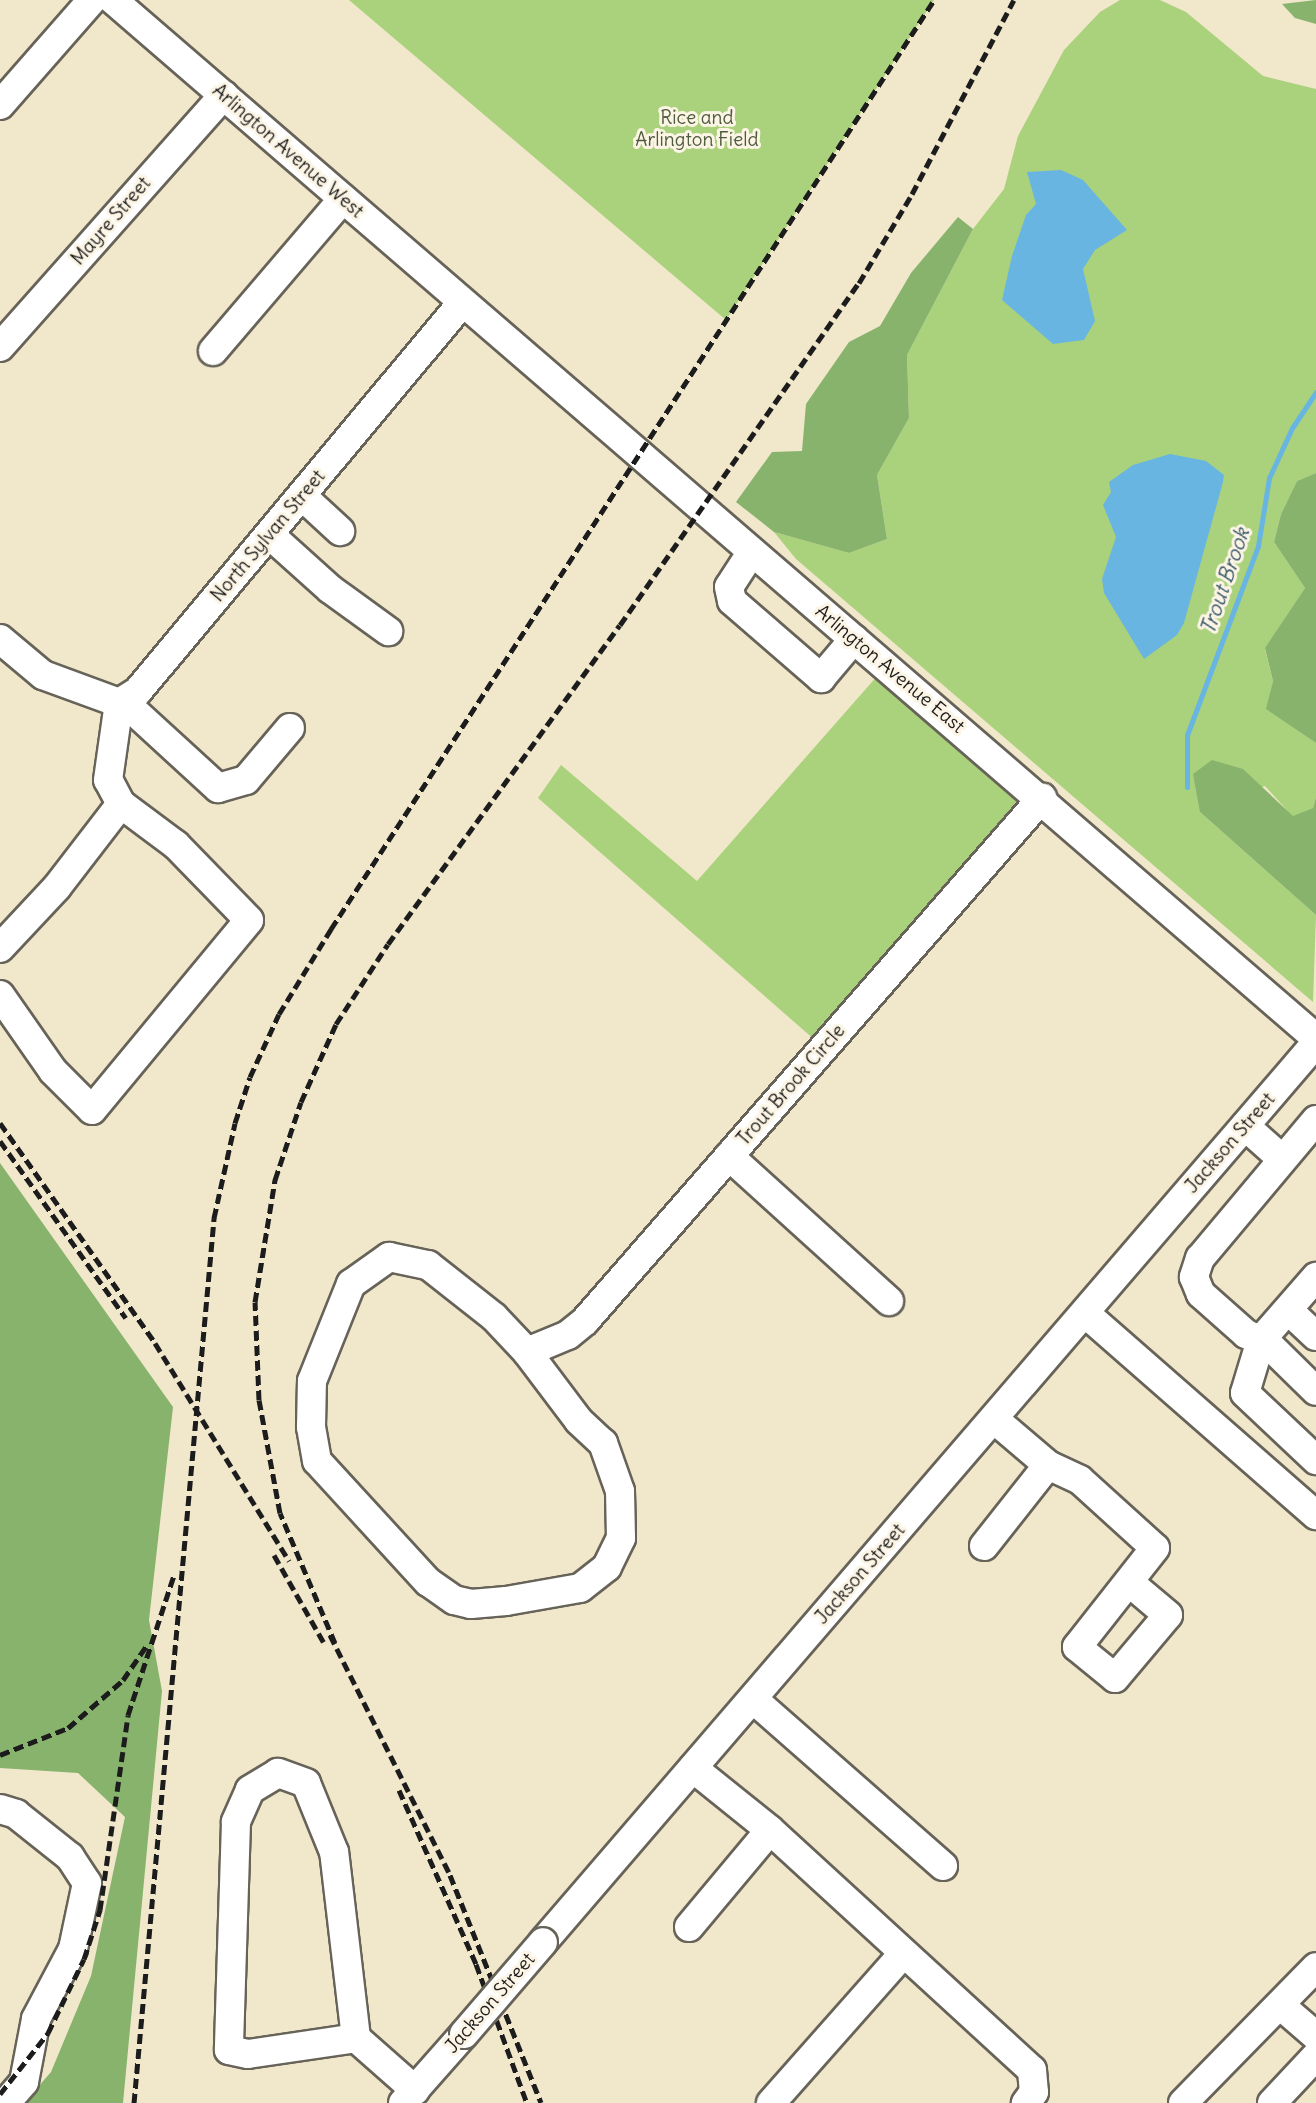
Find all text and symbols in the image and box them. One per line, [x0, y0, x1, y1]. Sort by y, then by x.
street label: Arlington Avenue West [208, 79, 368, 223]
park label: Rice and Arlington Field [635, 107, 759, 151]
street label: Mayre Street [66, 172, 156, 270]
street label: North Sylvan Street [206, 465, 330, 607]
water label: Trout Brook [1195, 525, 1255, 637]
street label: Arlington Avenue East [811, 600, 969, 738]
street label: Trout Brook Circle [732, 1020, 850, 1150]
street label: Jackson Street [1180, 1088, 1280, 1198]
street label: Jackson Street [810, 1519, 910, 1629]
street label: Jackson Street [440, 1948, 540, 2058]

